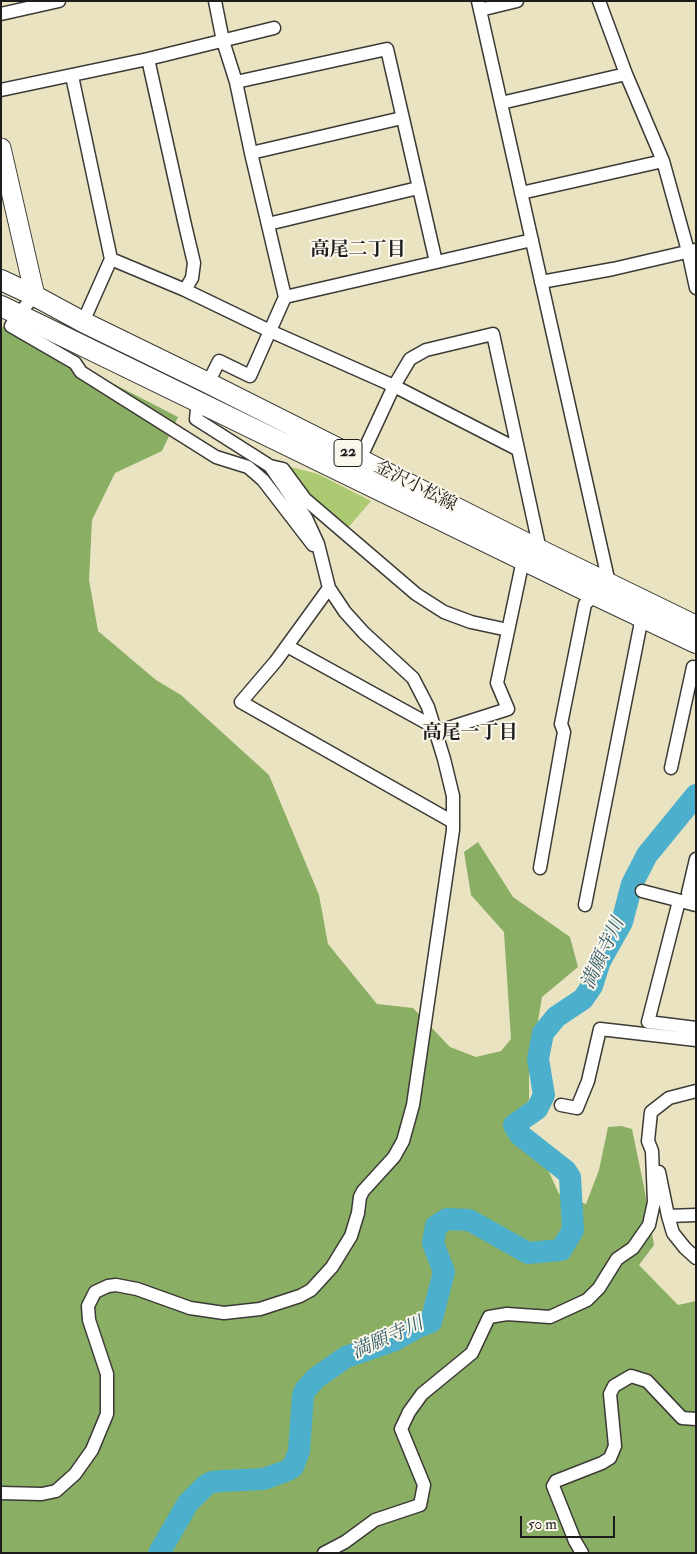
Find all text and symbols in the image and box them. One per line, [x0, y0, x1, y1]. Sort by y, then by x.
district label: 高尾二丁目 [311, 240, 405, 262]
road number: 22 [334, 439, 362, 466]
street label: 金沢小松線 [370, 457, 460, 517]
district label: 高尾一丁目 [423, 723, 517, 745]
water label: 満願寺川 [578, 915, 630, 993]
water label: 満願寺川 [349, 1313, 427, 1365]
scale bar [522, 1506, 617, 1538]
text: 50 m [528, 1515, 557, 1534]

